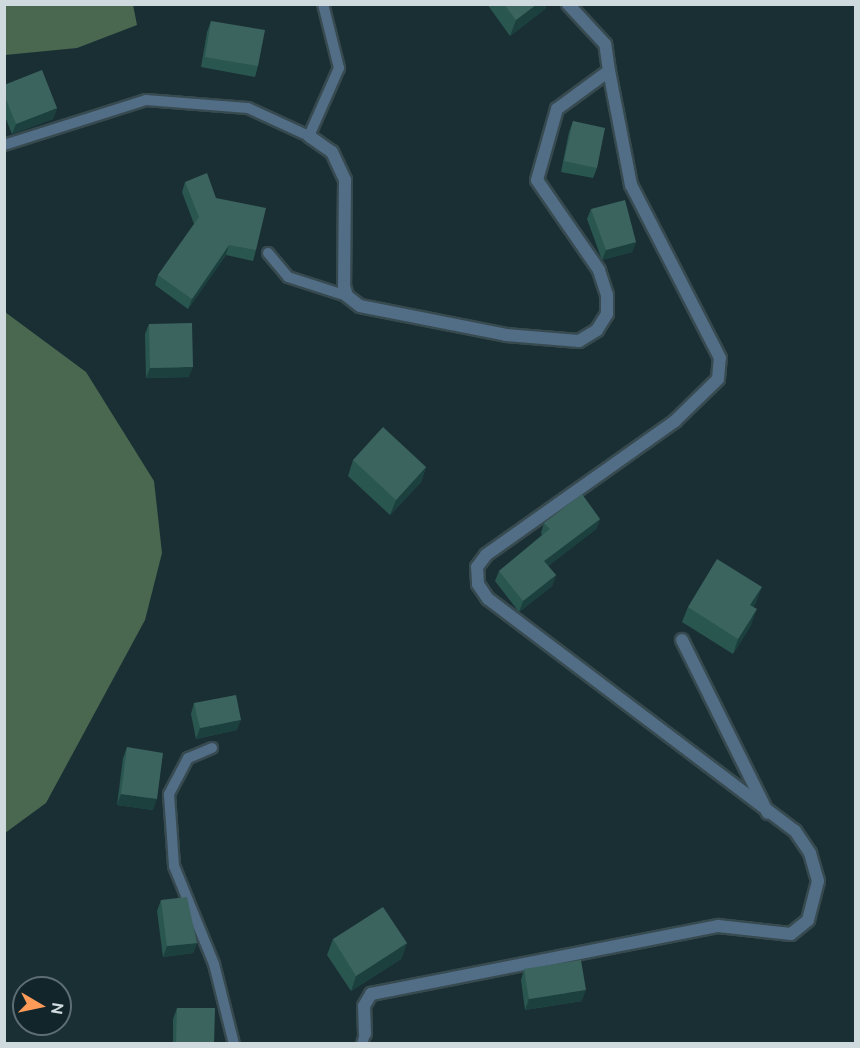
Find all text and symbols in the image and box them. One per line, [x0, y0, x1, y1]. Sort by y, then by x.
north arrow [12, 976, 72, 1036]
text: N [48, 1001, 68, 1016]

